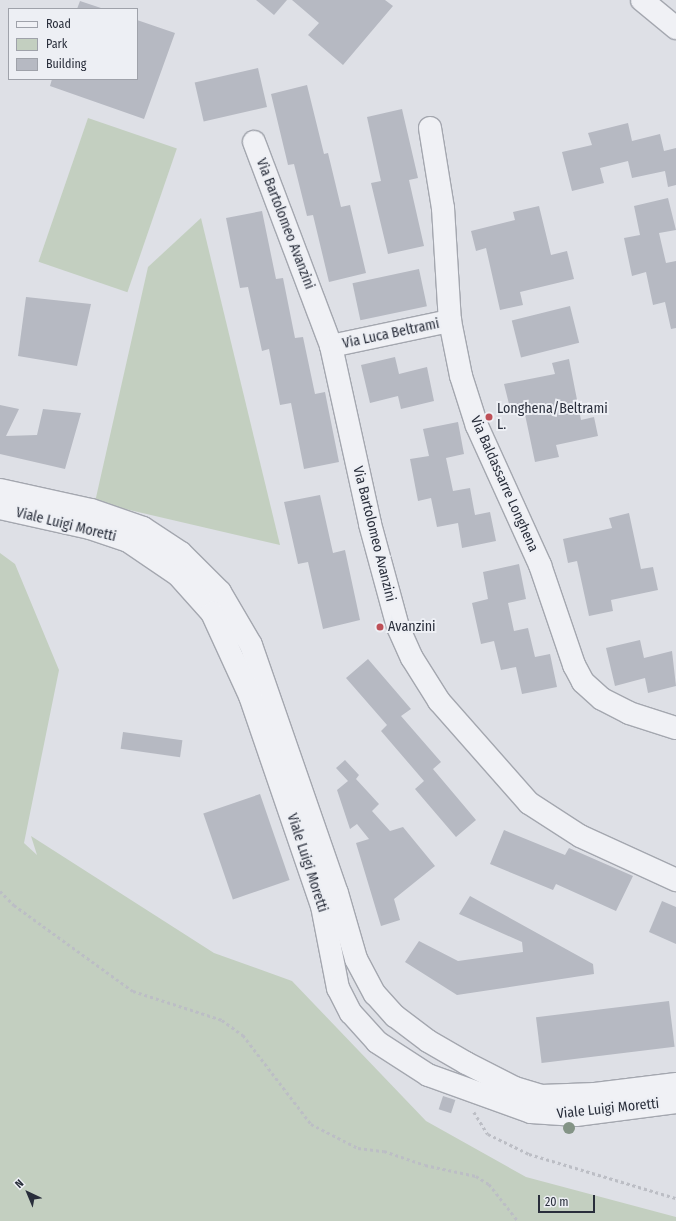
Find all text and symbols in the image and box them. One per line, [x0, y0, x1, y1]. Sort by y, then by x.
legend [8, 8, 138, 80]
text: Road [46, 17, 71, 31]
text: Park [46, 37, 67, 51]
text: Building [46, 57, 86, 71]
street label: Via Bartolomeo Avanzini [252, 156, 318, 292]
street label: Via Luca Beltrami [341, 316, 441, 352]
place label: Longhena/Beltrami L. [497, 401, 608, 434]
marker: Longhena/Beltrami L. [484, 412, 494, 422]
street label: Via Baldassarre Longhena [466, 413, 542, 555]
street label: Via Bartolomeo Avanzini [349, 465, 399, 603]
street label: Viale Luigi Moretti [14, 504, 118, 546]
place label: Avanzini [388, 619, 436, 635]
marker: Avanzini [375, 622, 385, 632]
street label: Viale Luigi Moretti [283, 811, 331, 915]
street label: Viale Luigi Moretti [556, 1095, 660, 1123]
north arrow [8, 1173, 48, 1213]
text: N [12, 1177, 26, 1191]
scale bar [540, 1187, 597, 1213]
text: 20 m [545, 1195, 569, 1209]

